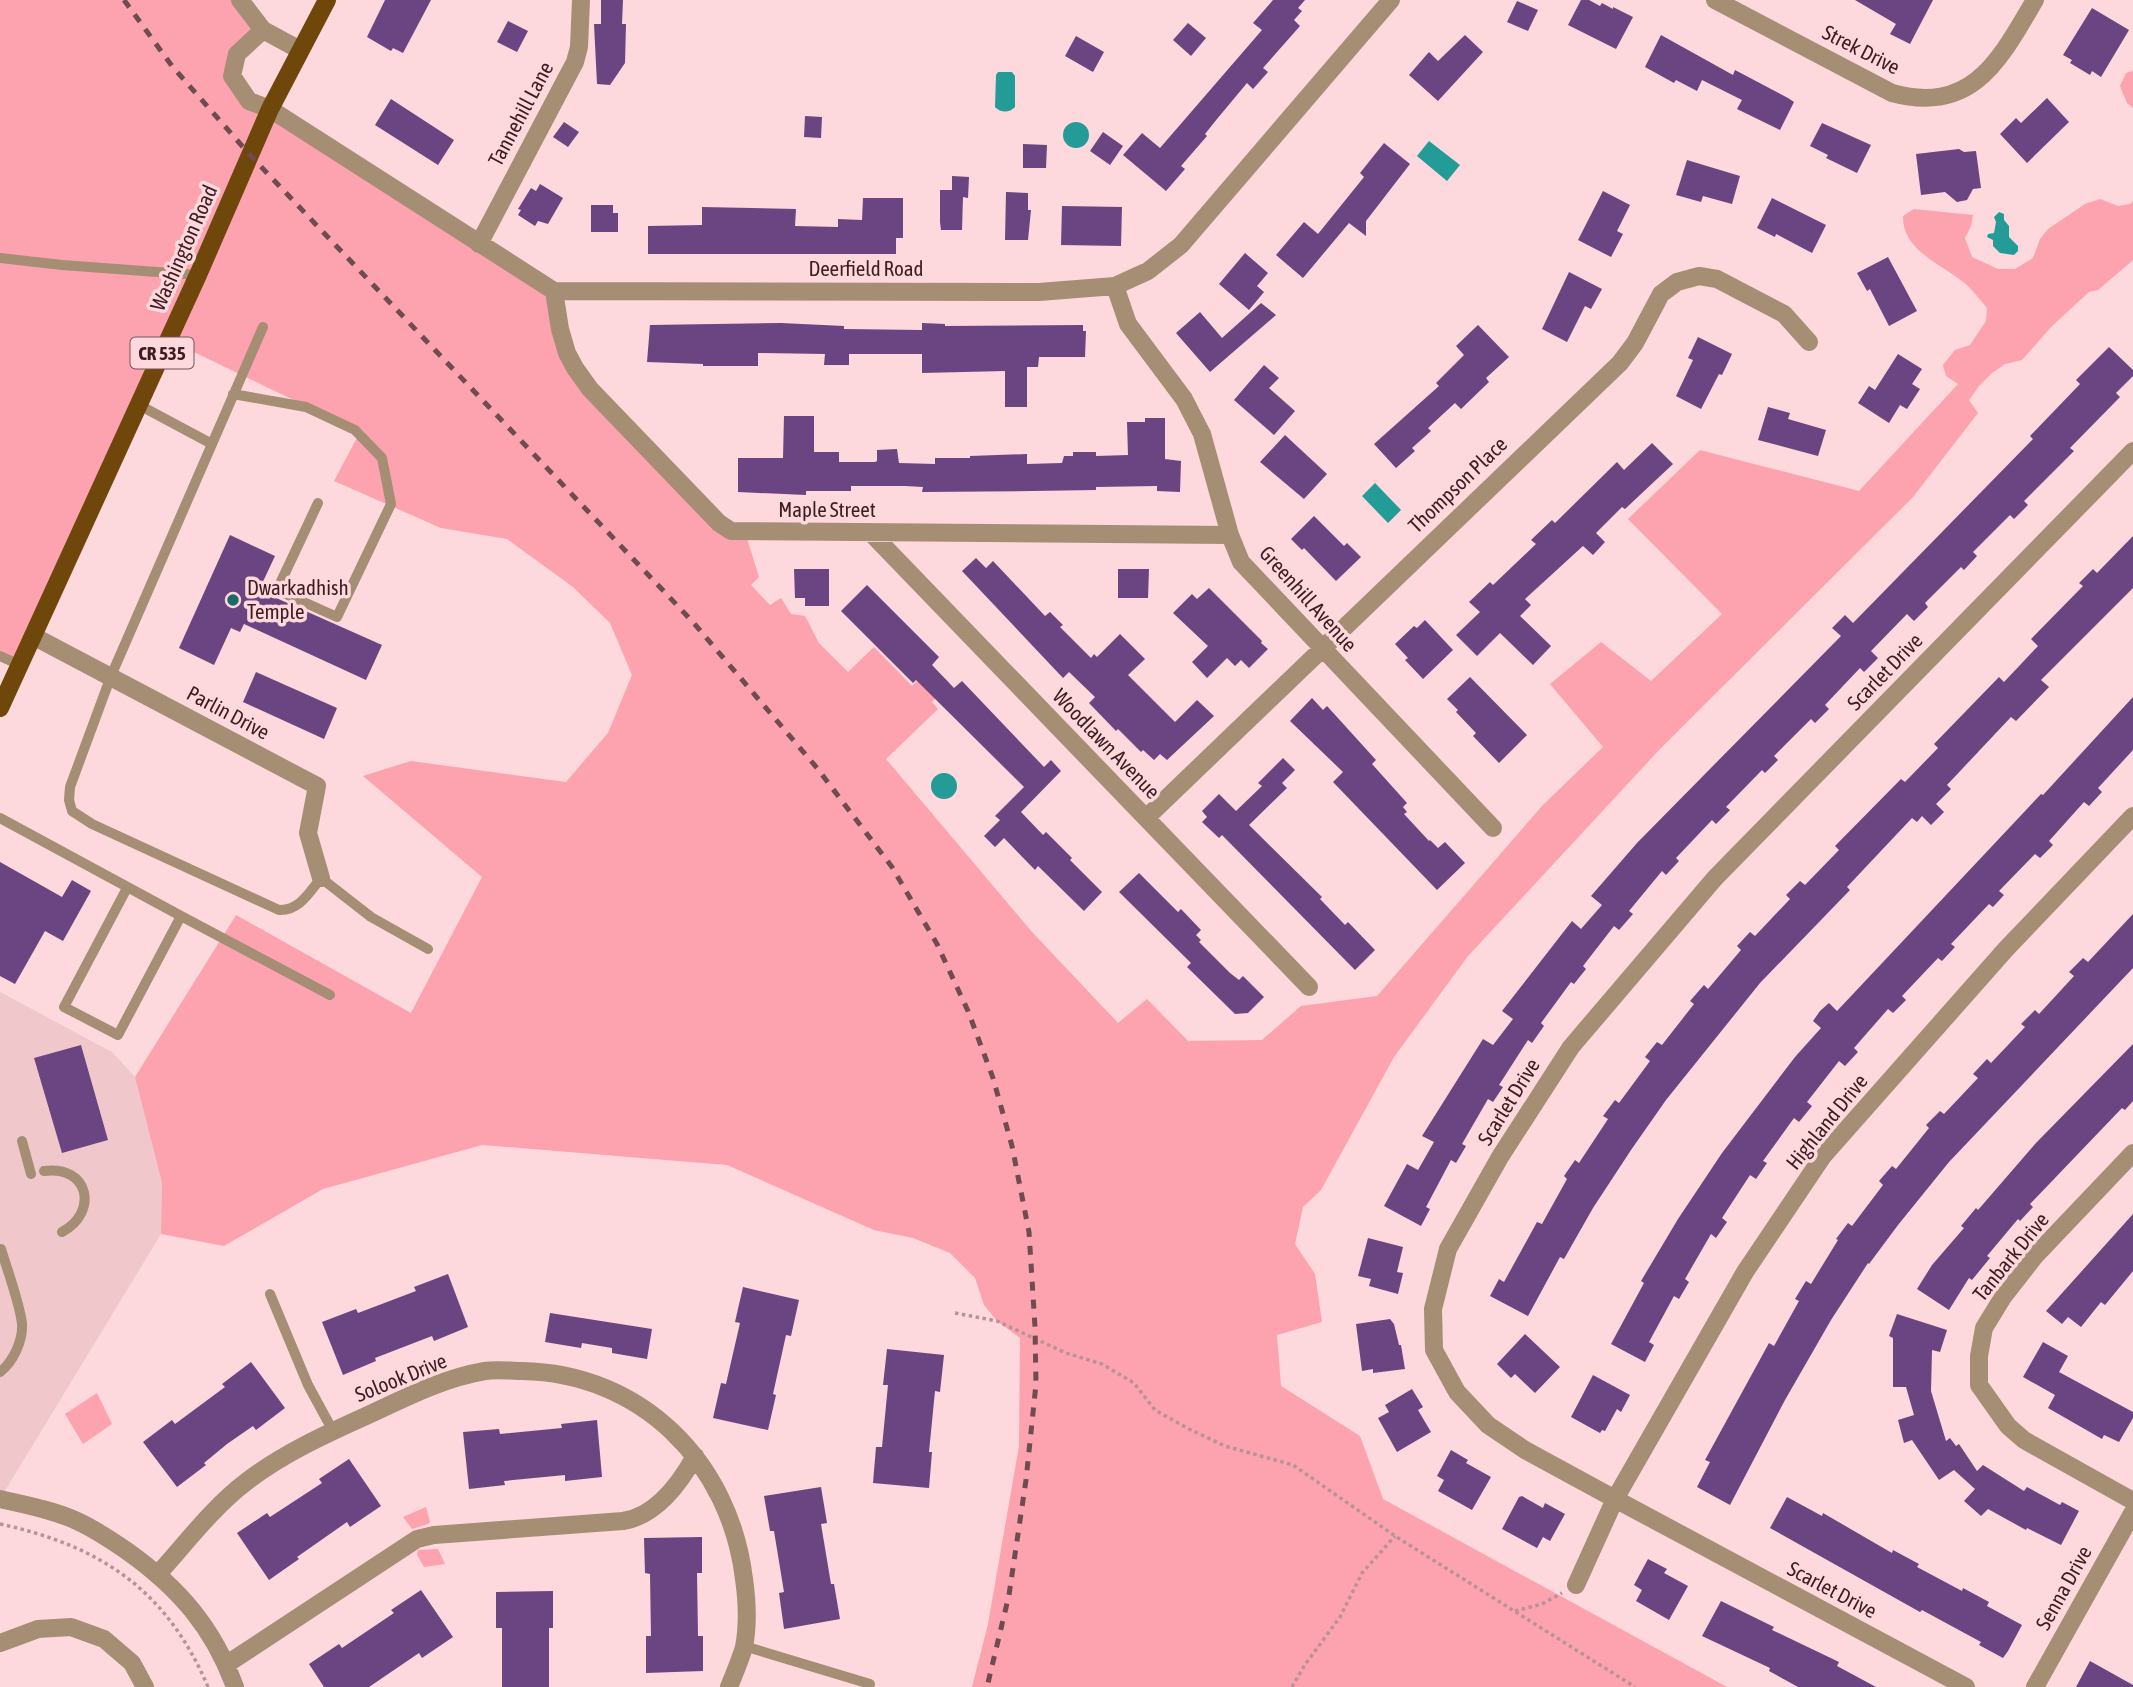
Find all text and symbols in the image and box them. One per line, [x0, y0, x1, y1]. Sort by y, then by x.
street label: Strek Drive [1819, 19, 1904, 79]
street label: Tannehill Lane [483, 58, 557, 170]
street label: Washington Road [145, 181, 221, 314]
street label: Deerfield Road [808, 256, 924, 280]
road number: CR 535 [130, 338, 194, 368]
street label: Thompson Place [1403, 431, 1511, 537]
street label: Maple Street [778, 497, 876, 521]
street label: Greenhill Avenue [1255, 541, 1362, 656]
place label: Dwarkadhish Temple [247, 575, 349, 623]
marker: Dwarkadhish Temple [225, 592, 241, 608]
street label: Scarlet Drive [1842, 628, 1927, 715]
street label: Parlin Drive [183, 680, 274, 744]
street label: Woodlawn Avenue [1048, 683, 1165, 803]
street label: Scarlet Drive [1472, 1054, 1544, 1149]
street label: Highland Drive [1781, 1069, 1872, 1174]
street label: Tanbark Drive [1967, 1207, 2053, 1305]
street label: Solook Drive [351, 1348, 450, 1406]
street label: Senna Drive [2030, 1541, 2096, 1634]
street label: Scarlet Drive [1784, 1556, 1881, 1623]

